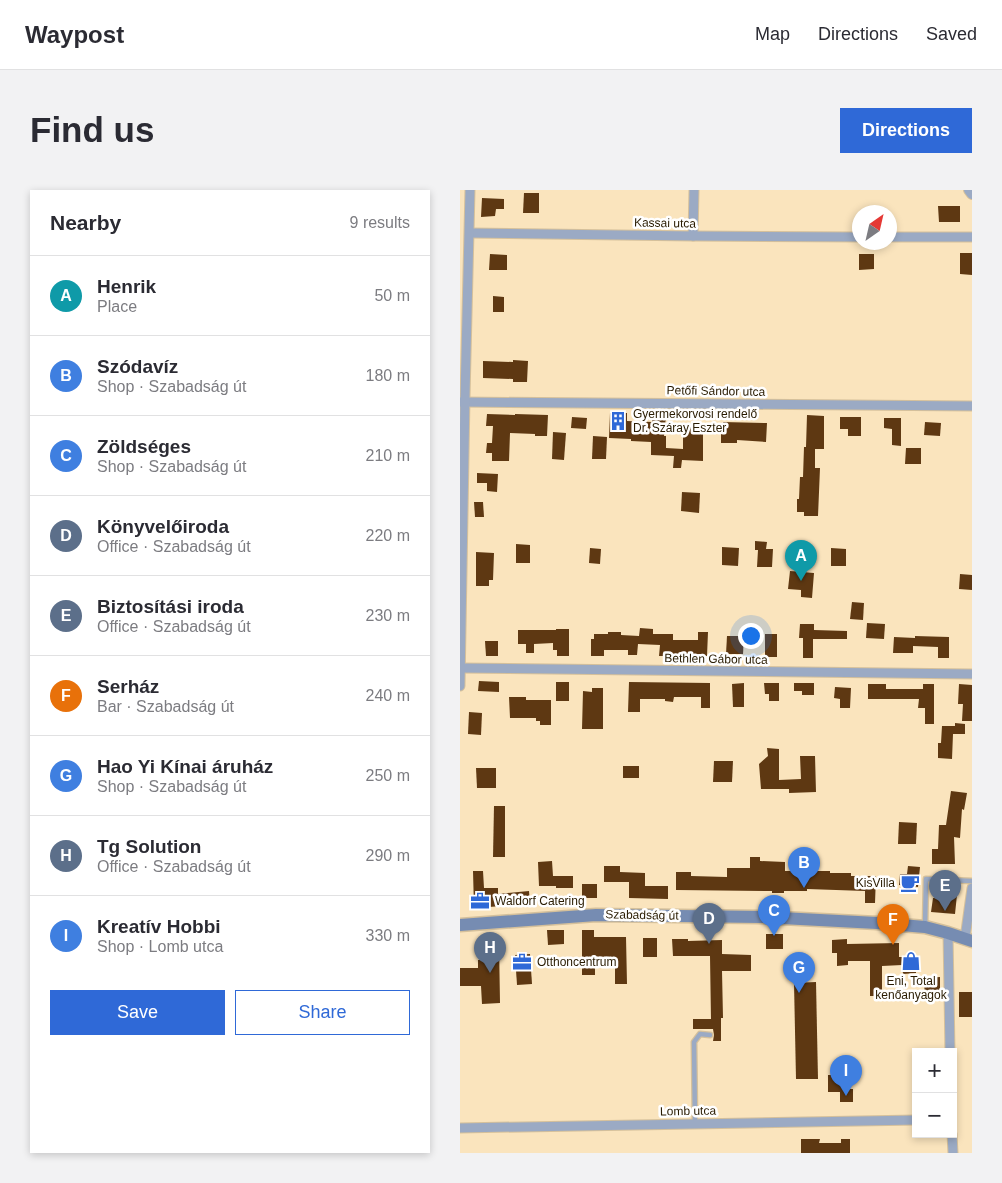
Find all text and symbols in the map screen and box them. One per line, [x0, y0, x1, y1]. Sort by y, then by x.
text: Waypost [25, 21, 124, 48]
text: Map [755, 24, 790, 44]
text: Directions [818, 24, 898, 44]
text: Saved [926, 24, 977, 44]
button: Directions [840, 108, 972, 153]
text: Find us [30, 110, 154, 149]
north arrow [852, 205, 897, 250]
text: Nearby [50, 211, 121, 234]
text: 9 results [350, 214, 410, 231]
street label: Kassai utca [634, 215, 696, 231]
text: Henrik [97, 276, 156, 297]
text: A [60, 287, 72, 304]
text: 50 m [374, 287, 410, 304]
text: Place [97, 298, 137, 315]
text: Szódavíz [97, 356, 178, 377]
text: B [60, 367, 72, 384]
text: 180 m [366, 367, 410, 384]
text: Shop · Szabadság út [97, 378, 246, 395]
street label: Petőfi Sándor utca [667, 383, 766, 399]
place label: Gyermekorvosi rendelő Dr. Száray Eszter [633, 407, 757, 435]
building icon: Gyermekorvosi rendelő Dr. Száray Eszter [607, 410, 629, 432]
text: Zöldséges [97, 436, 191, 457]
text: C [60, 447, 72, 464]
text: 210 m [366, 447, 410, 464]
text: Shop · Szabadság út [97, 458, 246, 475]
text: Könyvelőiroda [97, 516, 229, 537]
text: D [60, 527, 72, 544]
text: 220 m [366, 527, 410, 544]
text: Office · Szabadság út [97, 538, 251, 555]
pin: A [785, 540, 817, 581]
text: Biztosítási iroda [97, 596, 244, 617]
text: E [61, 607, 71, 624]
text: 230 m [366, 607, 410, 624]
text: Office · Szabadság út [97, 618, 251, 635]
your location [738, 623, 764, 649]
street label: Bethlen Gábor utca [664, 651, 768, 667]
text: Serház [97, 676, 159, 697]
text: F [61, 687, 71, 704]
text: 240 m [366, 687, 410, 704]
text: Bar · Szabadság út [97, 698, 234, 715]
text: Hao Yi Kínai áruház [97, 756, 273, 777]
text: G [60, 767, 72, 784]
text: 250 m [366, 767, 410, 784]
text: Shop · Szabadság út [97, 778, 246, 795]
text: Tg Solution [97, 836, 201, 857]
text: H [60, 847, 72, 864]
text: 290 m [366, 847, 410, 864]
pin: B [788, 847, 820, 888]
text: Office · Szabadság út [97, 858, 251, 875]
pin: E [929, 870, 961, 911]
cafe icon: KisVilla [899, 872, 921, 894]
place label: KisVilla [856, 876, 895, 890]
office icon: Waldorf Catering [469, 890, 491, 912]
place label: Waldorf Catering [495, 894, 585, 908]
pin: C [758, 895, 790, 936]
pin: D [693, 903, 725, 944]
pin: F [877, 904, 909, 945]
street label: Szabadság út [605, 907, 679, 923]
text: Kreatív Hobbi [97, 916, 221, 937]
text: I [64, 927, 68, 944]
text: 330 m [366, 927, 410, 944]
pin: H [474, 932, 506, 973]
text: Shop · Lomb utca [97, 938, 223, 955]
shop icon: Eni, Total kenőanyagok [900, 950, 922, 972]
office icon: Otthoncentrum [511, 951, 533, 973]
pin: G [783, 952, 815, 993]
place label: Otthoncentrum [537, 955, 616, 969]
place label: Eni, Total kenőanyagok [875, 974, 948, 1002]
button: Save [50, 990, 225, 1035]
button: Share [235, 990, 410, 1035]
map controls [912, 1048, 957, 1138]
button: + [912, 1048, 957, 1093]
pin: I [830, 1055, 862, 1096]
button: − [912, 1093, 957, 1138]
street label: Lomb utca [660, 1104, 716, 1118]

